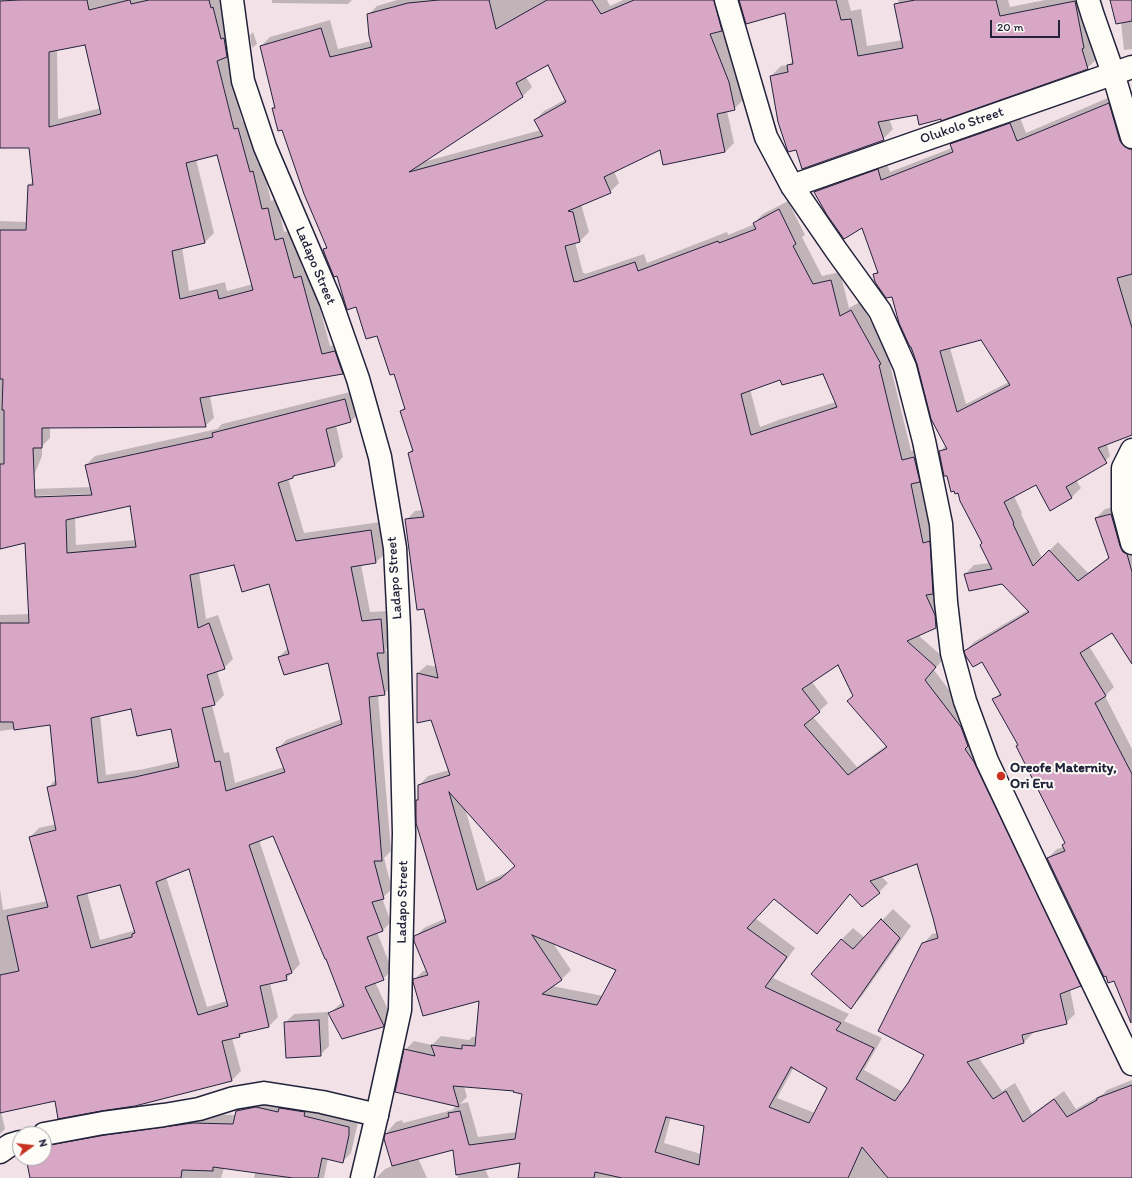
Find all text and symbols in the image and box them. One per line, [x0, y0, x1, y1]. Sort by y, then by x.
scale bar [992, 12, 1062, 38]
text: 20 m [997, 20, 1024, 34]
street label: Olukolo Street [918, 104, 1006, 148]
street label: Ladapo Street [291, 224, 339, 308]
street label: Ladapo Street [384, 536, 406, 620]
place label: Oreofe Maternity, Ori Eru [1010, 760, 1117, 792]
marker: Oreofe Maternity, Ori Eru [995, 770, 1007, 782]
street label: Ladapo Street [394, 860, 412, 944]
north arrow [12, 1126, 52, 1166]
text: N [36, 1138, 50, 1148]

